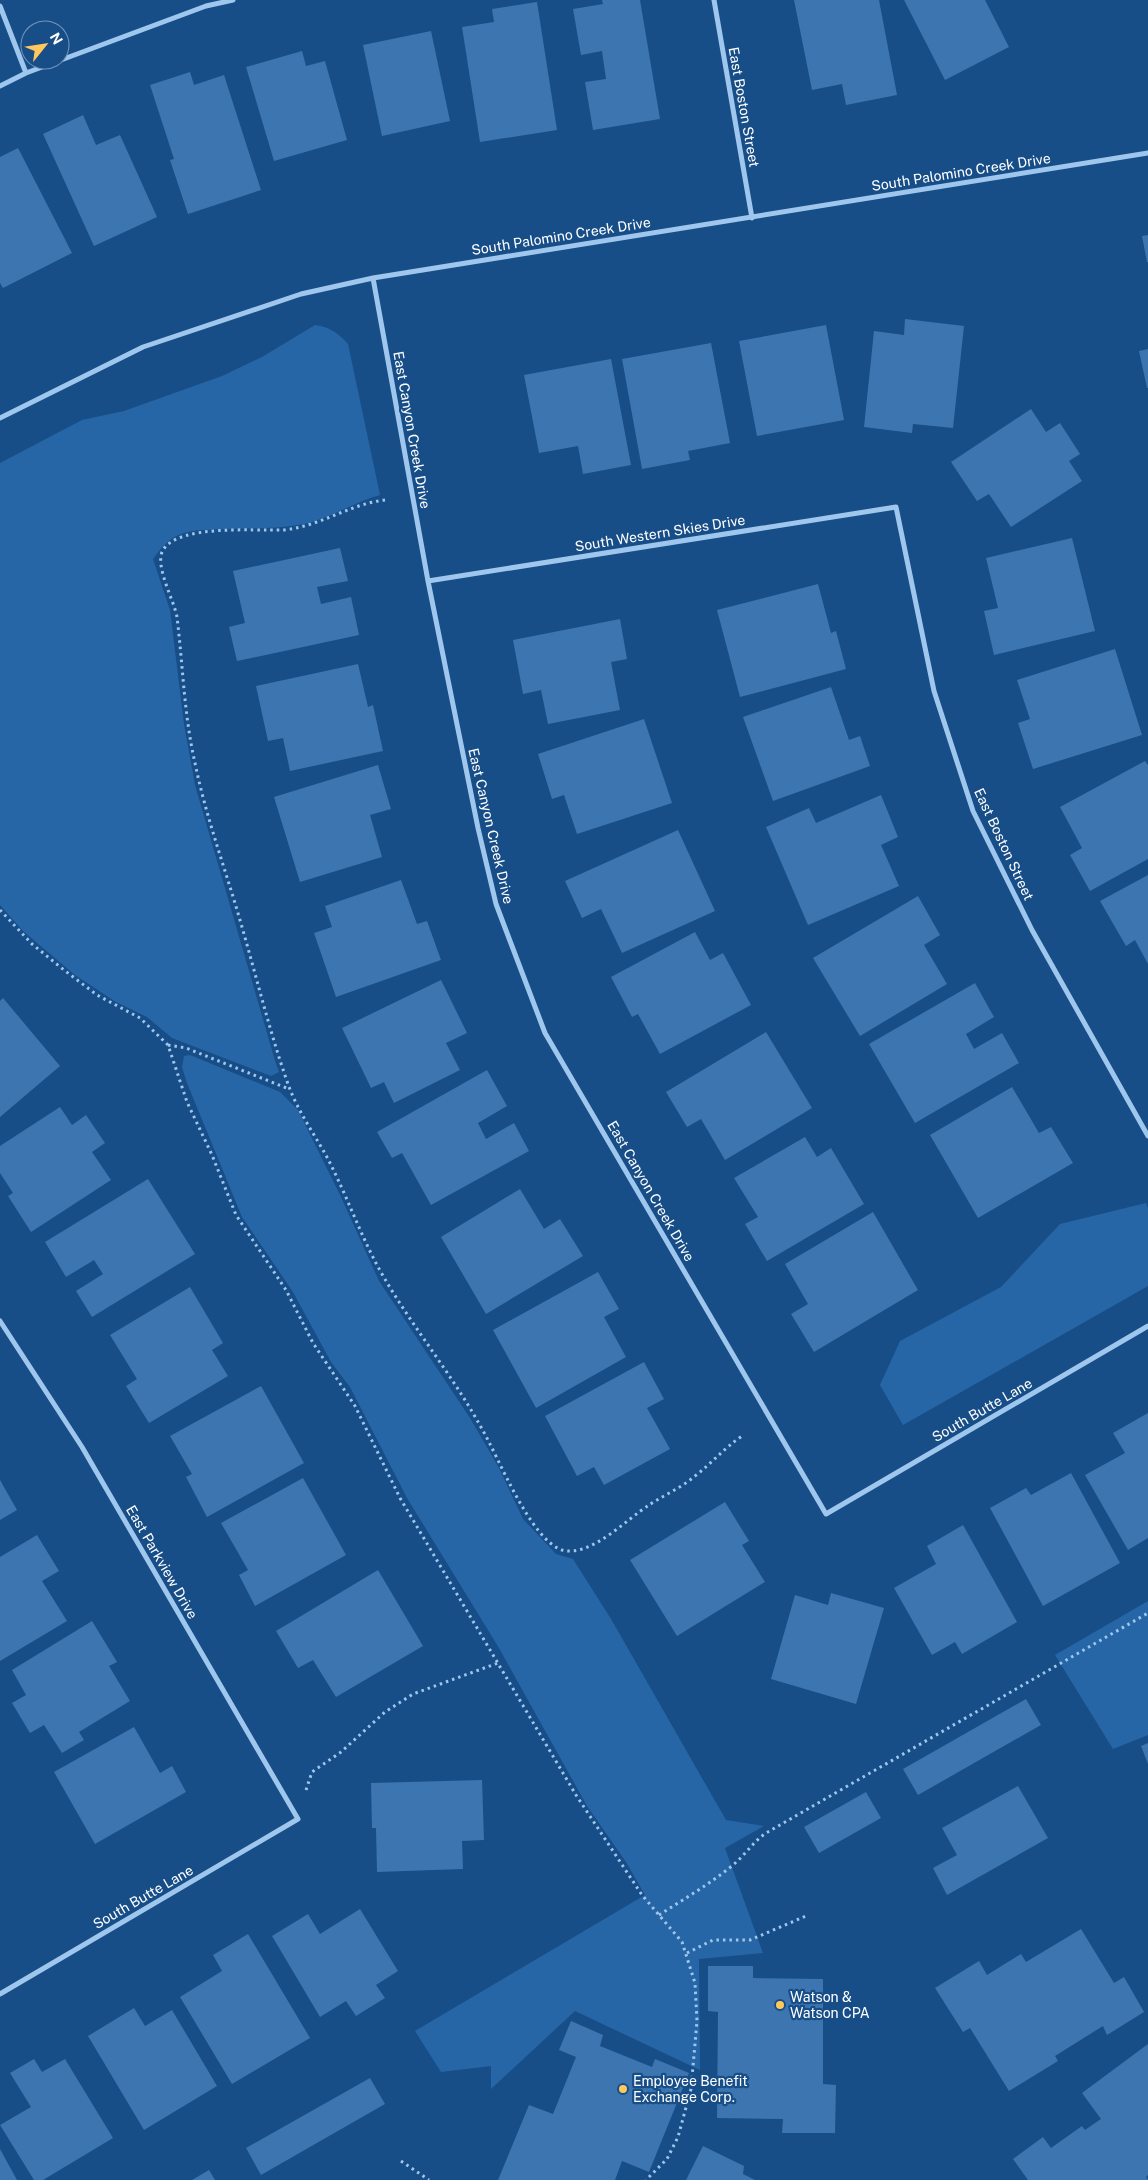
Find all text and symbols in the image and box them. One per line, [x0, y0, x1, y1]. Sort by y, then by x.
north arrow [20, 20, 70, 70]
text: N [47, 30, 66, 47]
street label: East Boston Street [726, 46, 762, 168]
street label: South Palomino Creek Drive [870, 150, 1052, 194]
street label: South Palomino Creek Drive [470, 214, 652, 258]
street label: East Canyon Creek Drive [390, 350, 434, 510]
street label: South Western Skies Drive [574, 512, 746, 554]
street label: East Canyon Creek Drive [465, 746, 517, 906]
street label: East Boston Street [971, 785, 1037, 903]
street label: East Canyon Creek Drive [604, 1118, 698, 1264]
street label: South Butte Lane [929, 1375, 1035, 1445]
street label: East Parkview Drive [123, 1502, 201, 1622]
street label: South Butte Lane [90, 1862, 196, 1932]
place label: Watson & Watson CPA [790, 1989, 870, 2021]
marker: Watson & Watson CPA [774, 1999, 786, 2011]
place label: Employee Benefit Exchange Corp. [633, 2073, 748, 2105]
marker: Employee Benefit Exchange Corp. [617, 2083, 629, 2095]

